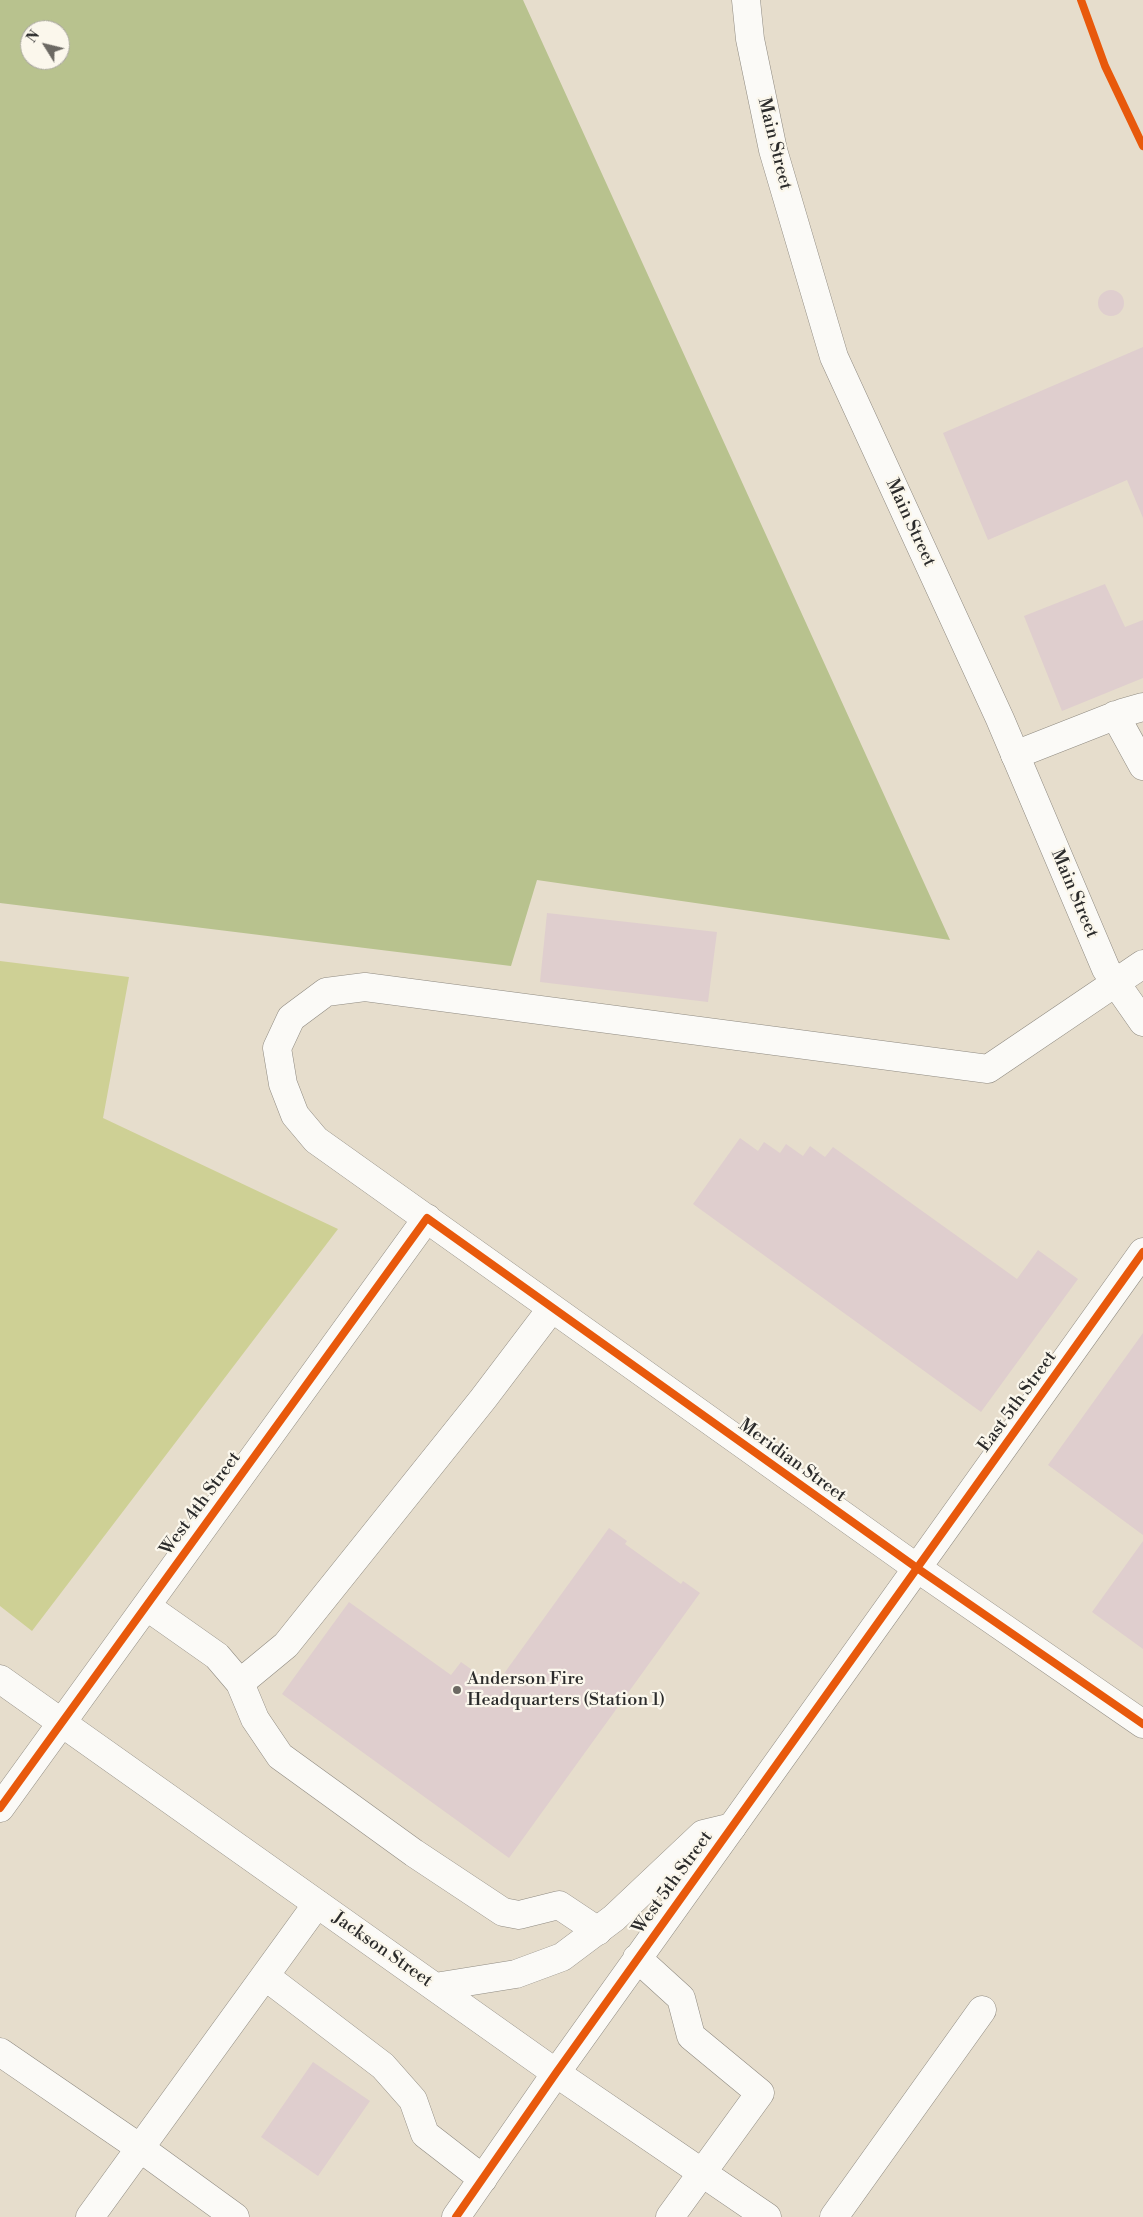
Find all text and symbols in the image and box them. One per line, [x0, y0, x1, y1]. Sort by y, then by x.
north arrow [20, 20, 70, 70]
text: N [23, 27, 44, 47]
street label: Main Street [752, 96, 796, 192]
street label: Main Street [880, 476, 940, 570]
street label: Main Street [1046, 846, 1102, 942]
street label: East 5th Street [974, 1347, 1062, 1457]
street label: Meridian Street [734, 1415, 850, 1507]
street label: West 4th Street [156, 1448, 246, 1560]
place label: Anderson Fire Headquarters (Station 1) [467, 1669, 665, 1712]
marker: Anderson Fire Headquarters (Station 1) [451, 1684, 463, 1696]
street label: West 5th Street [628, 1827, 718, 1939]
street label: Jackson Street [328, 1908, 436, 1992]

